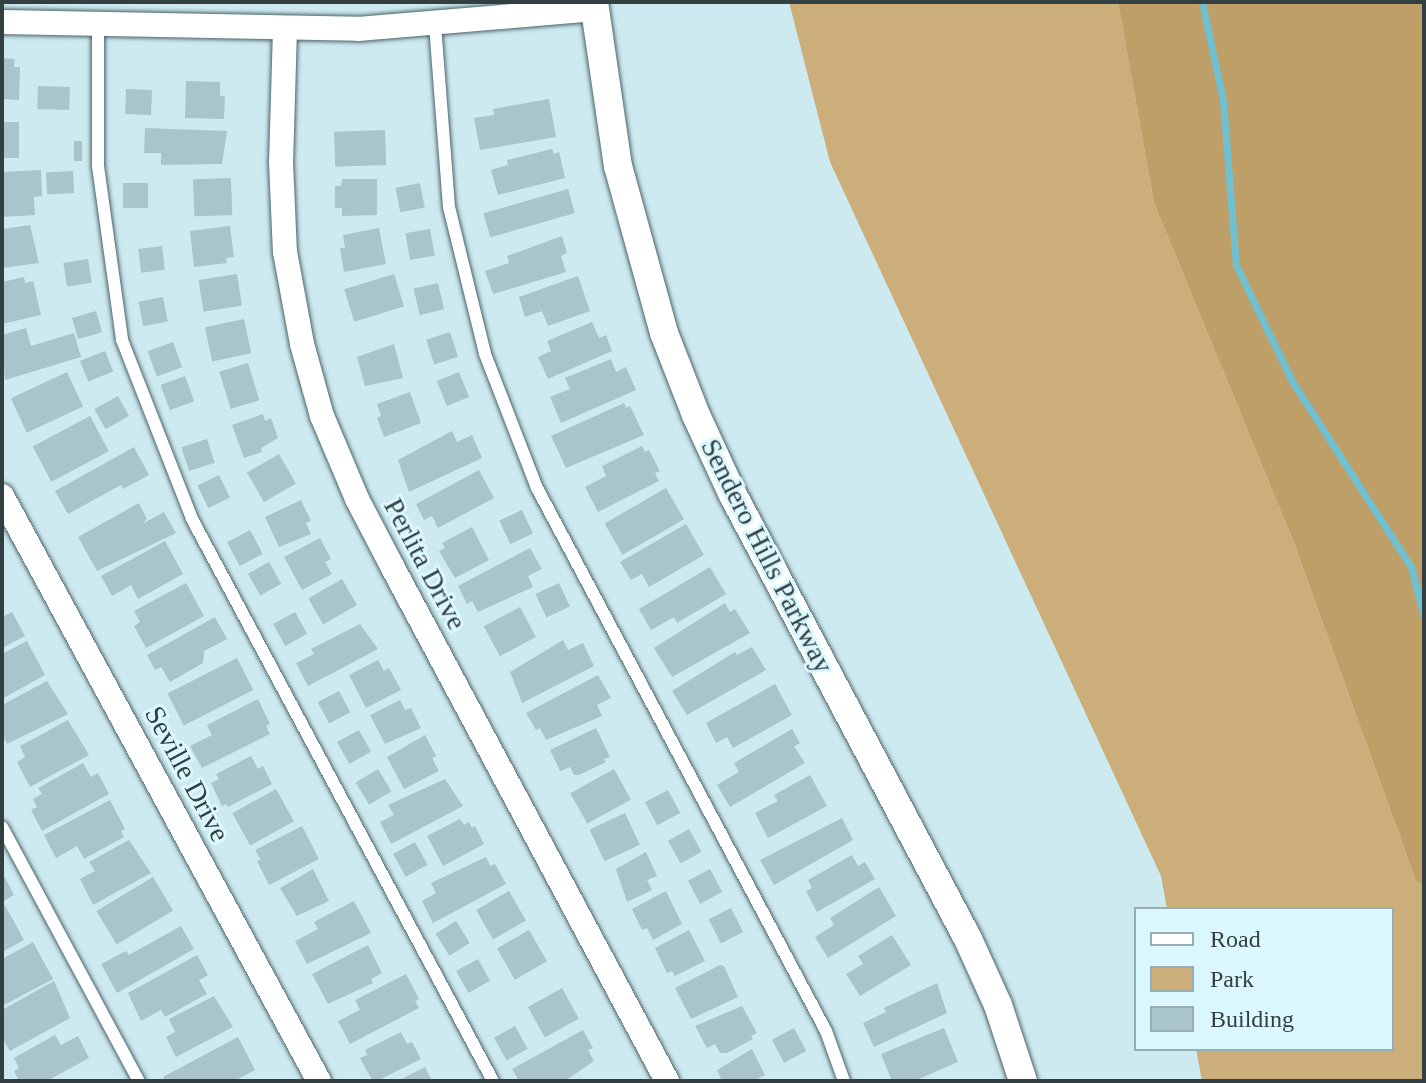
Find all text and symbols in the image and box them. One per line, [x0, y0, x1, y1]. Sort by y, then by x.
street label: Sendero Hills Parkway [693, 433, 841, 679]
street label: Perlita Drive [376, 493, 474, 635]
street label: Seville Drive [137, 701, 237, 847]
legend [1134, 907, 1394, 1051]
text: Road [1210, 926, 1261, 952]
text: Park [1210, 966, 1254, 992]
text: Building [1210, 1006, 1294, 1032]

